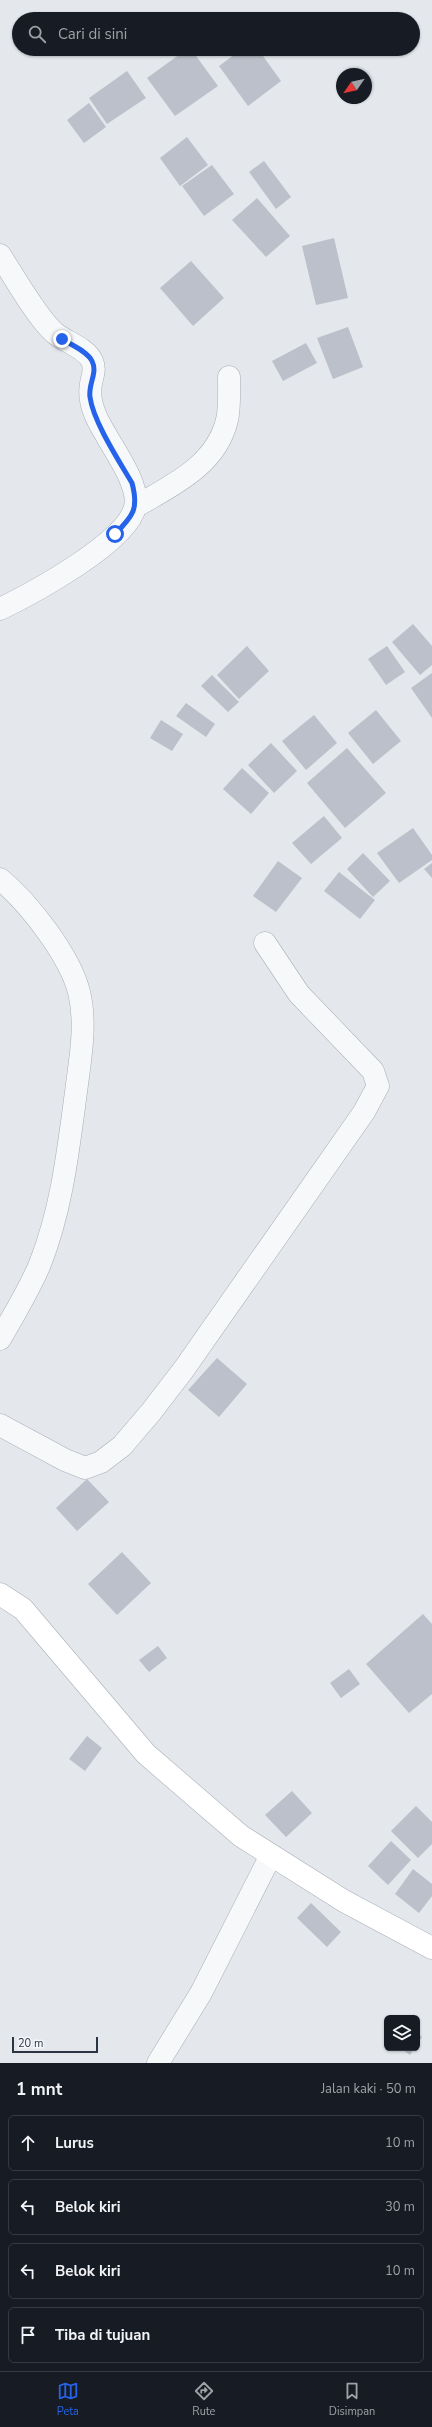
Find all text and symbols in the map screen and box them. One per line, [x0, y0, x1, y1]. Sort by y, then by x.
search box [12, 12, 420, 56]
icon: search [26, 23, 48, 45]
text: Cari di sini [58, 24, 127, 44]
north arrow [336, 68, 372, 104]
route end [53, 330, 71, 348]
route start [106, 525, 124, 543]
map controls [384, 2015, 420, 2051]
button: layers [384, 2015, 420, 2051]
scale bar [12, 2035, 98, 2054]
text: 20 m [18, 2036, 43, 2051]
text: 1 mnt [16, 2078, 62, 2101]
text: Jalan kaki · 50 m [321, 2080, 416, 2098]
icon: ahead [17, 2132, 39, 2154]
text: Lurus [55, 2133, 94, 2153]
text: 10 m [385, 2134, 415, 2152]
icon: left [17, 2196, 39, 2218]
text: Belok kiri [55, 2197, 120, 2217]
text: 30 m [385, 2198, 415, 2216]
icon: left [17, 2260, 39, 2282]
text: Belok kiri [55, 2261, 120, 2281]
text: 10 m [385, 2262, 415, 2280]
icon: arrive [17, 2324, 39, 2346]
text: Tiba di tujuan [55, 2325, 150, 2345]
tab: Peta [57, 2380, 79, 2419]
tab: Rute [192, 2380, 215, 2419]
tab: Disimpan [329, 2380, 375, 2419]

